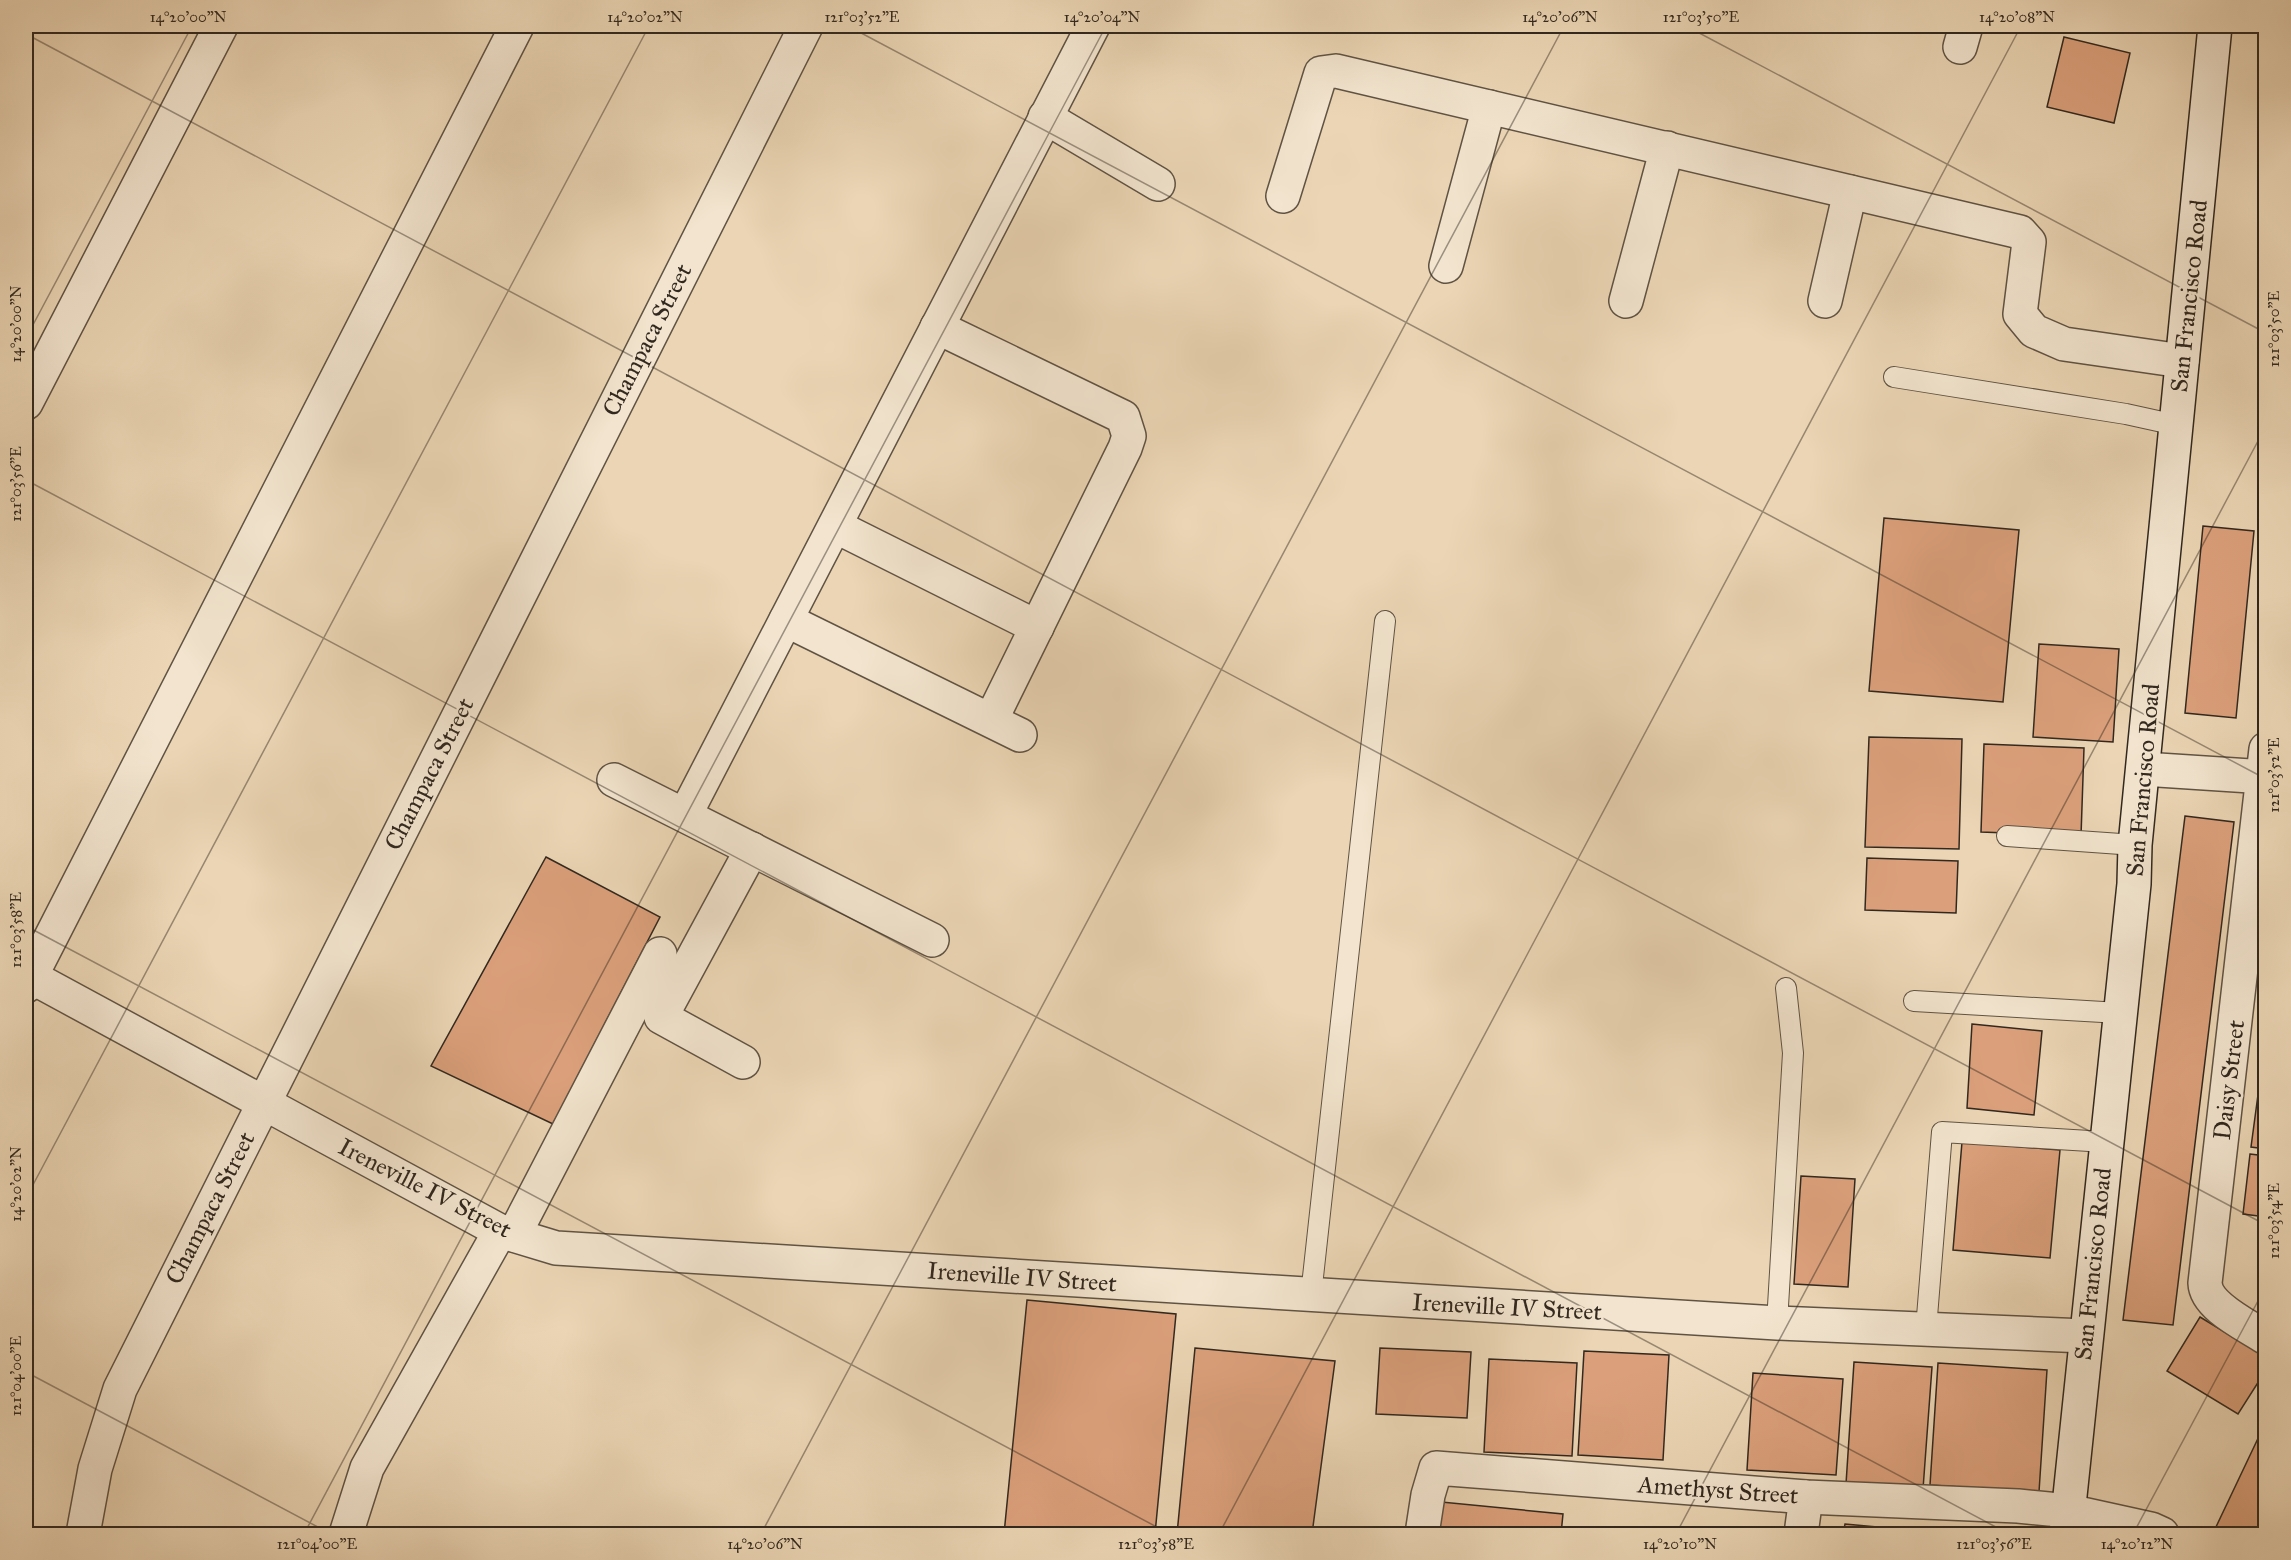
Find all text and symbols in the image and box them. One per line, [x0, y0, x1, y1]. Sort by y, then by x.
text: 14°20'00"N [150, 8, 227, 26]
text: 14°20'02"N [607, 8, 683, 26]
text: 121°03'52"E [824, 8, 900, 26]
text: 14°20'04"N [1064, 8, 1140, 26]
text: 14°20'06"N [1522, 8, 1598, 26]
text: 121°03'50"E [1663, 8, 1740, 26]
text: 14°20'08"N [1979, 8, 2055, 26]
street label: San Francisco Road [2164, 198, 2214, 394]
street label: Champaca Street [596, 258, 699, 421]
text: 14°20'00"N [7, 285, 25, 362]
text: 121°03'50"E [2265, 290, 2283, 367]
text: 121°03'56"E [7, 446, 25, 522]
street label: San Francisco Road [2120, 682, 2166, 878]
street label: Champaca Street [378, 692, 481, 855]
text: 121°03'52"E [2265, 737, 2283, 813]
text: 121°03'58"E [7, 892, 25, 968]
street label: Daisy Street [2207, 1018, 2251, 1142]
street label: Champaca Street [159, 1126, 262, 1289]
street label: Ireneville IV Street [334, 1131, 517, 1245]
text: 14°20'02"N [7, 1146, 25, 1222]
street label: San Francisco Road [2068, 1166, 2118, 1362]
text: 121°03'54"E [2265, 1183, 2283, 1259]
street label: Ireneville IV Street [926, 1255, 1118, 1299]
street label: Ireneville IV Street [1411, 1287, 1603, 1327]
text: 121°04'00"E [7, 1335, 25, 1416]
street label: Amethyst Street [1636, 1469, 1800, 1511]
text: 121°04'00"E [277, 1535, 358, 1553]
text: 14°20'06"N [727, 1535, 803, 1553]
text: 121°03'58"E [1118, 1535, 1194, 1553]
text: 14°20'10"N [1643, 1535, 1717, 1553]
text: 121°03'56"E [1956, 1535, 2032, 1553]
text: 14°20'12"N [2101, 1535, 2174, 1553]

